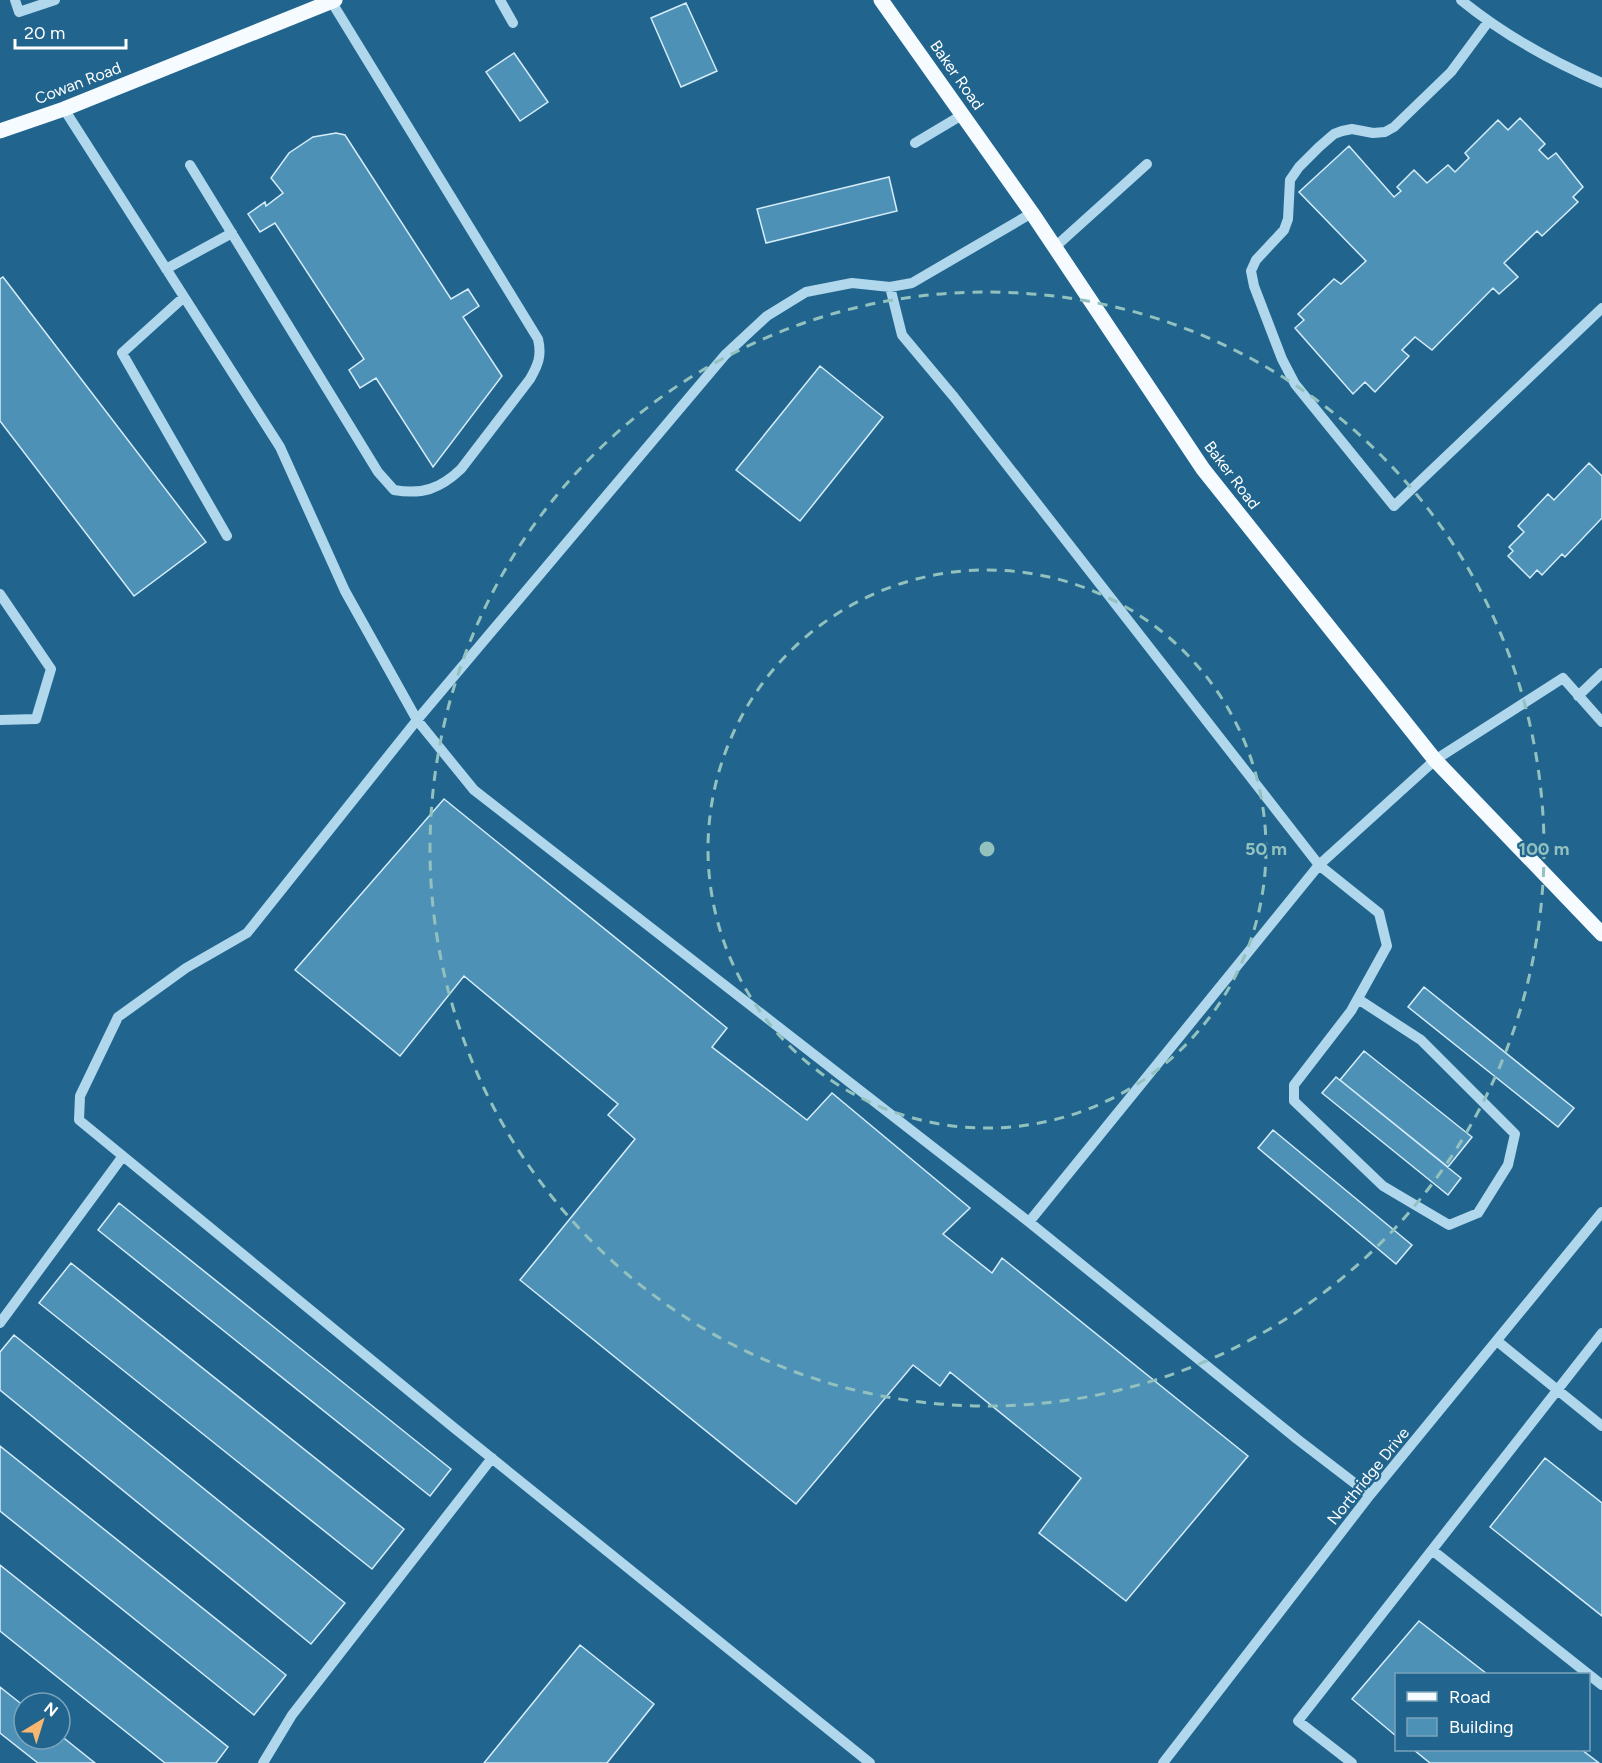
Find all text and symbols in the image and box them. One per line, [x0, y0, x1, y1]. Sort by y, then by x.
scale bar [15, 12, 126, 50]
text: 20 m [24, 22, 65, 44]
street label: Baker Road [926, 37, 988, 113]
street label: Cowan Road [32, 58, 124, 108]
street label: Baker Road [1200, 437, 1264, 513]
text: 50 m [1245, 838, 1287, 860]
text: 100 m [1519, 838, 1569, 860]
centre of rings [977, 839, 997, 859]
street label: Northridge Drive [1323, 1423, 1413, 1528]
legend [1395, 1673, 1590, 1751]
text: Road [1449, 1686, 1490, 1708]
north arrow [12, 1691, 72, 1751]
text: N [40, 1698, 62, 1721]
text: Building [1449, 1716, 1514, 1738]

